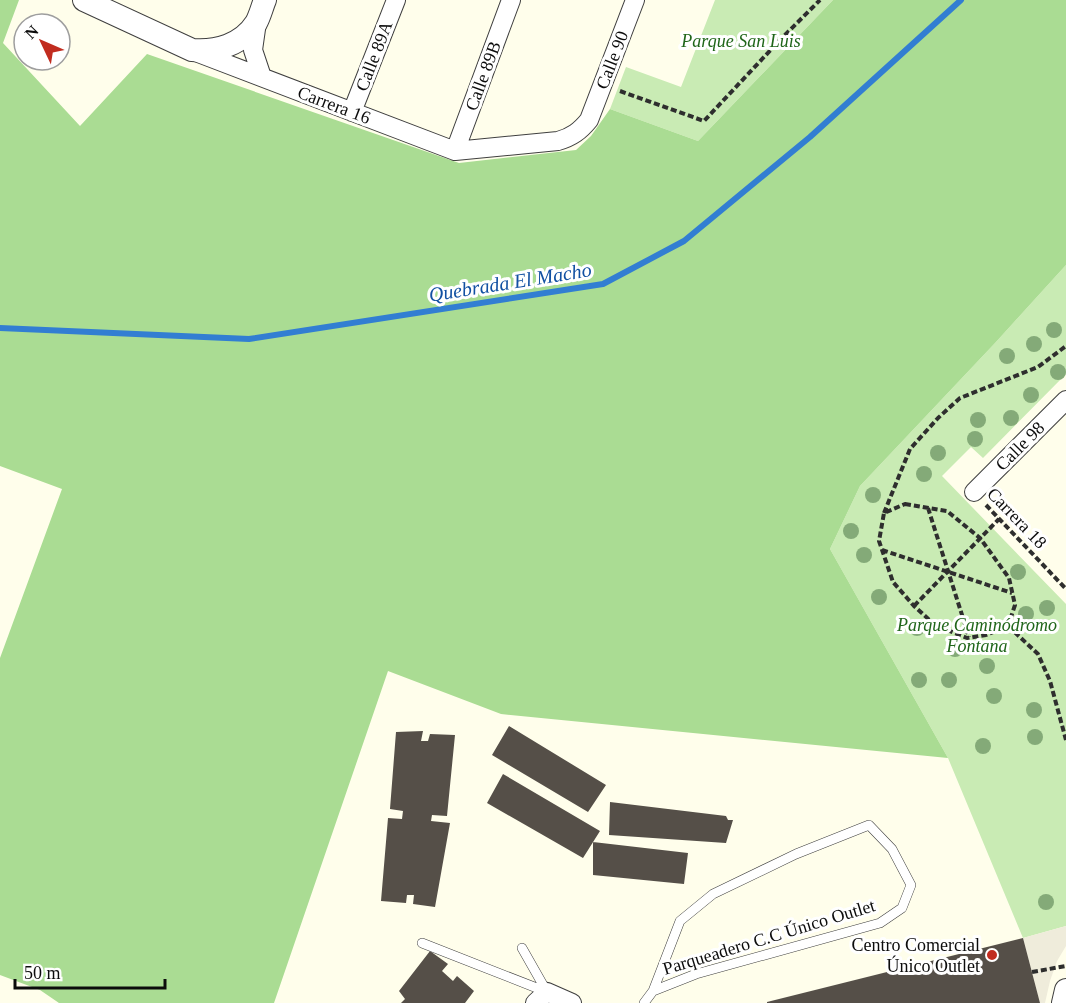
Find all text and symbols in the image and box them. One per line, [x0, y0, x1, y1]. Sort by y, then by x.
north arrow [12, 12, 72, 72]
street label: Calle 89A [351, 18, 397, 94]
text: N [21, 22, 42, 42]
street label: Calle 90 [592, 28, 632, 92]
park label: Parque San Luis [680, 31, 801, 51]
street label: Calle 89B [461, 39, 505, 113]
street label: Carrera 16 [295, 82, 373, 128]
water label: Quebrada El Macho [427, 258, 593, 306]
street label: Calle 98 [992, 418, 1048, 474]
street label: Carrera 18 [983, 484, 1051, 552]
park label: Parque Caminódromo Fontana [896, 615, 1057, 656]
street label: Parqueadero C.C Único Outlet [660, 894, 878, 979]
place label: Centro Comercial Único Outlet [852, 935, 980, 976]
marker: Centro Comercial Único Outlet [985, 948, 999, 962]
scale bar [15, 952, 165, 990]
text: 50 m [24, 963, 61, 983]

